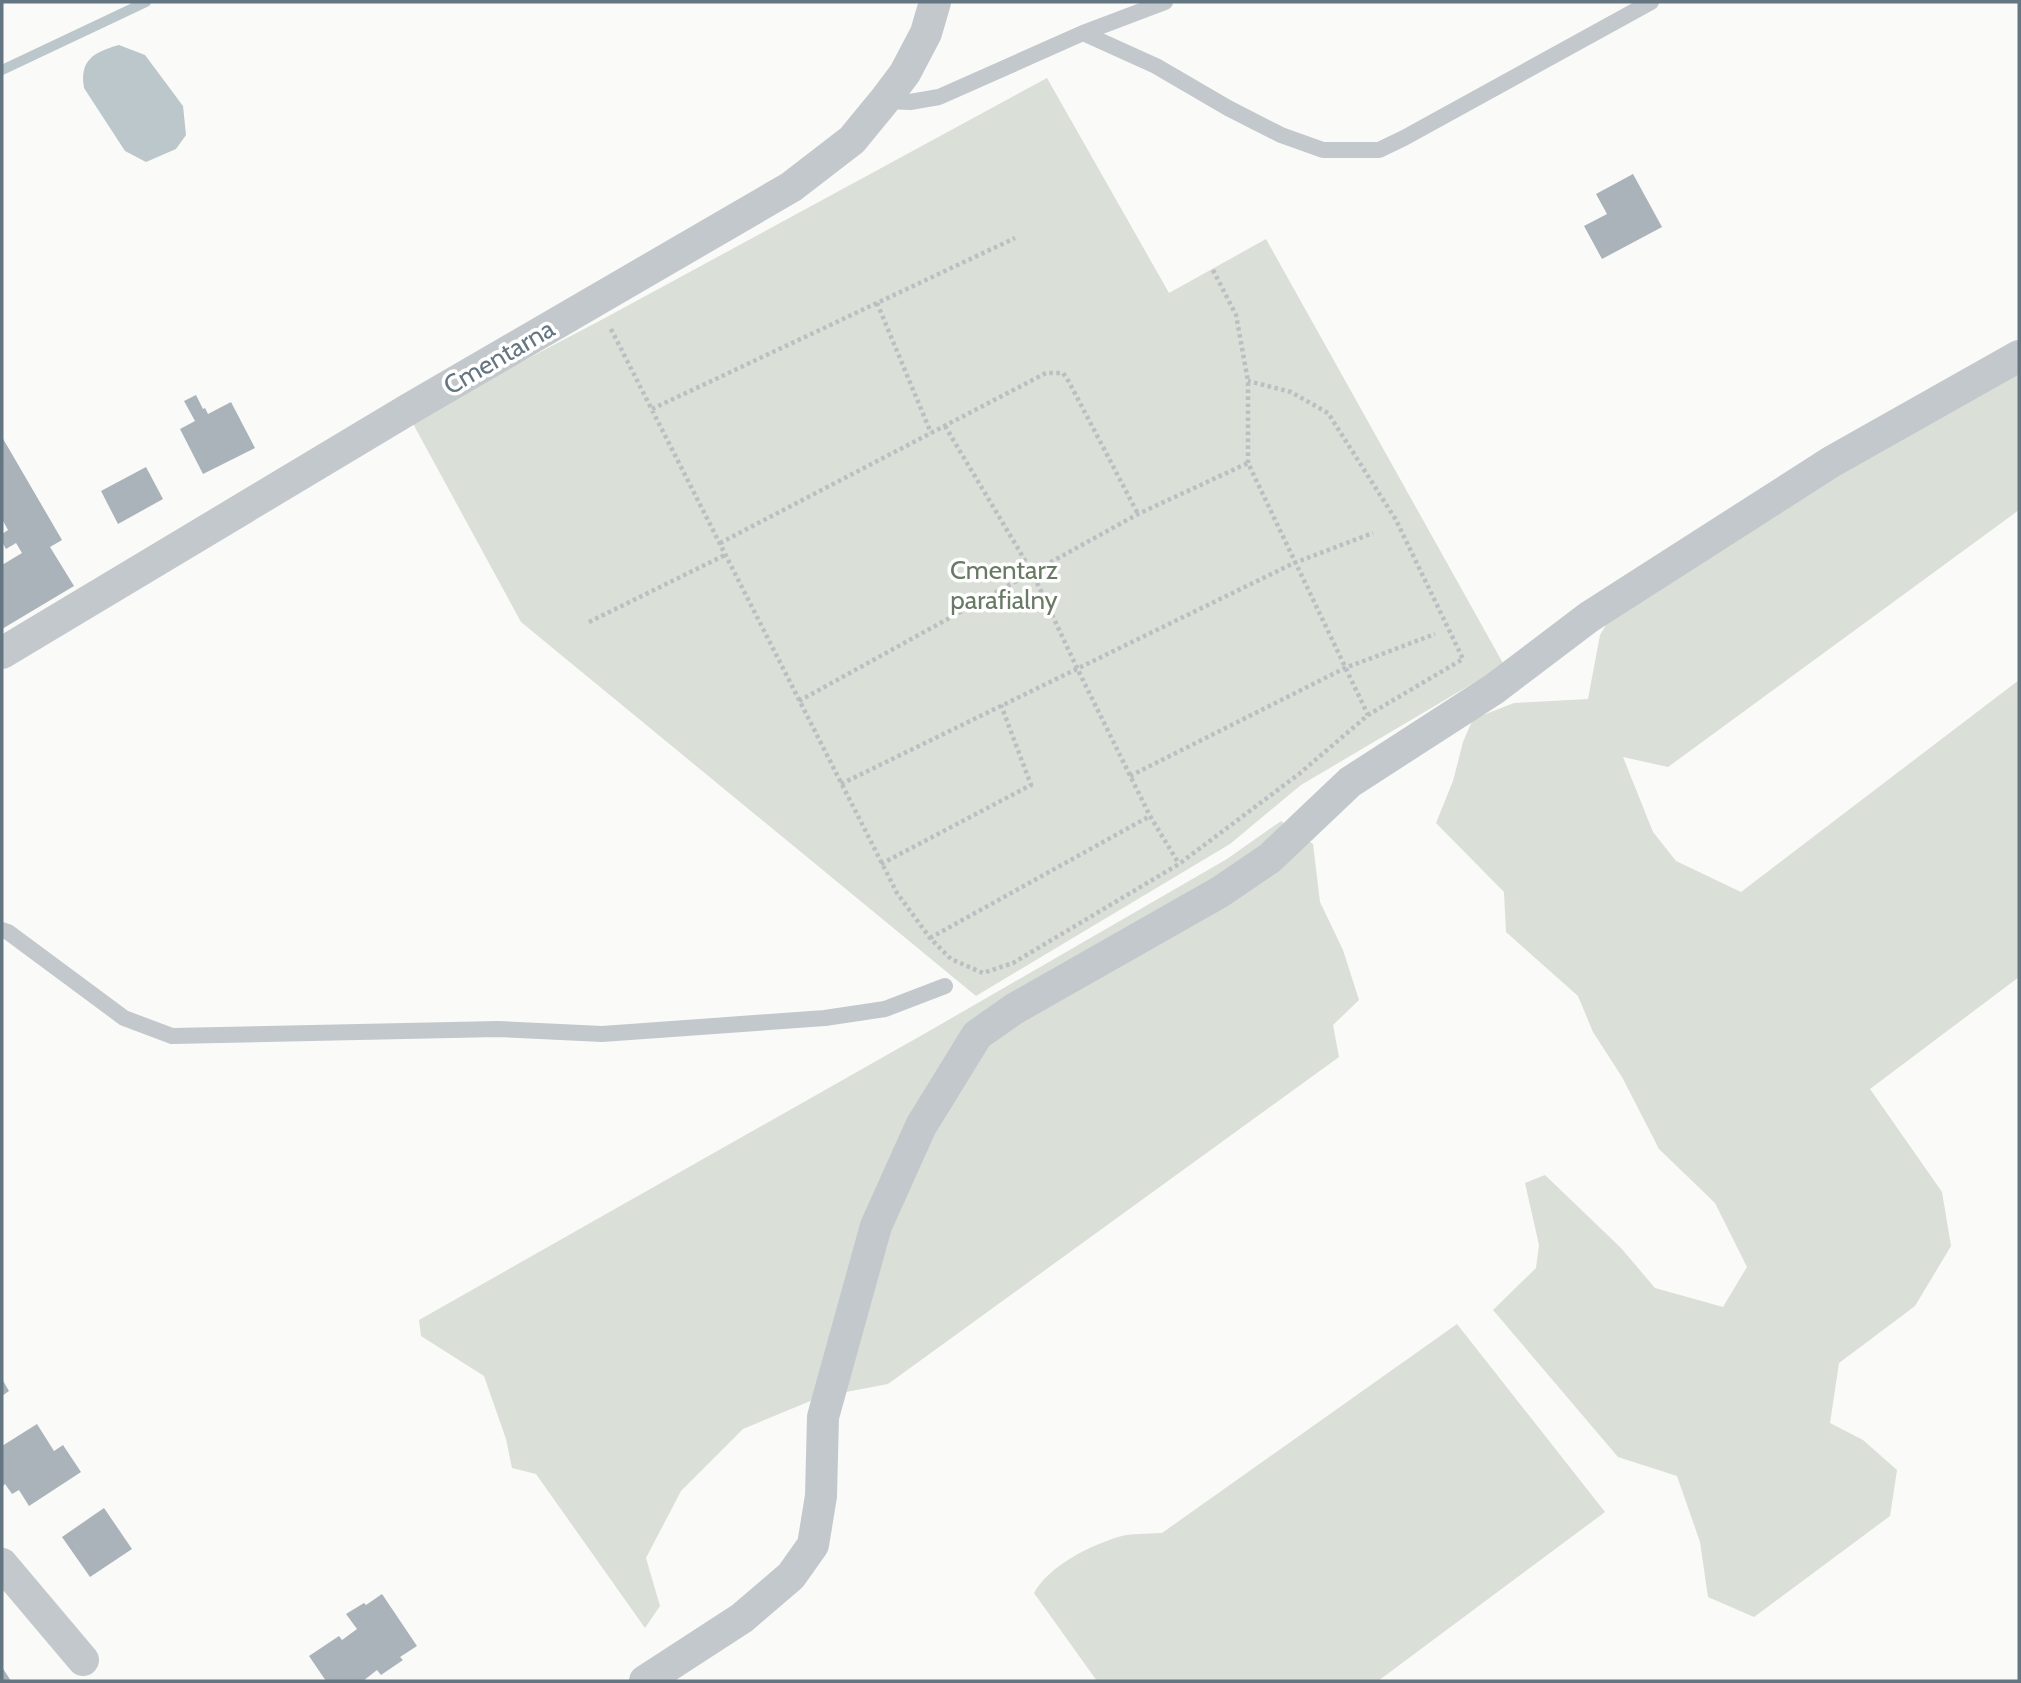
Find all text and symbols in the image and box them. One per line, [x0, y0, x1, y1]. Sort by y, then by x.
street label: Cmentarna [438, 312, 561, 402]
park label: Cmentarz parafialny [950, 554, 1058, 616]

